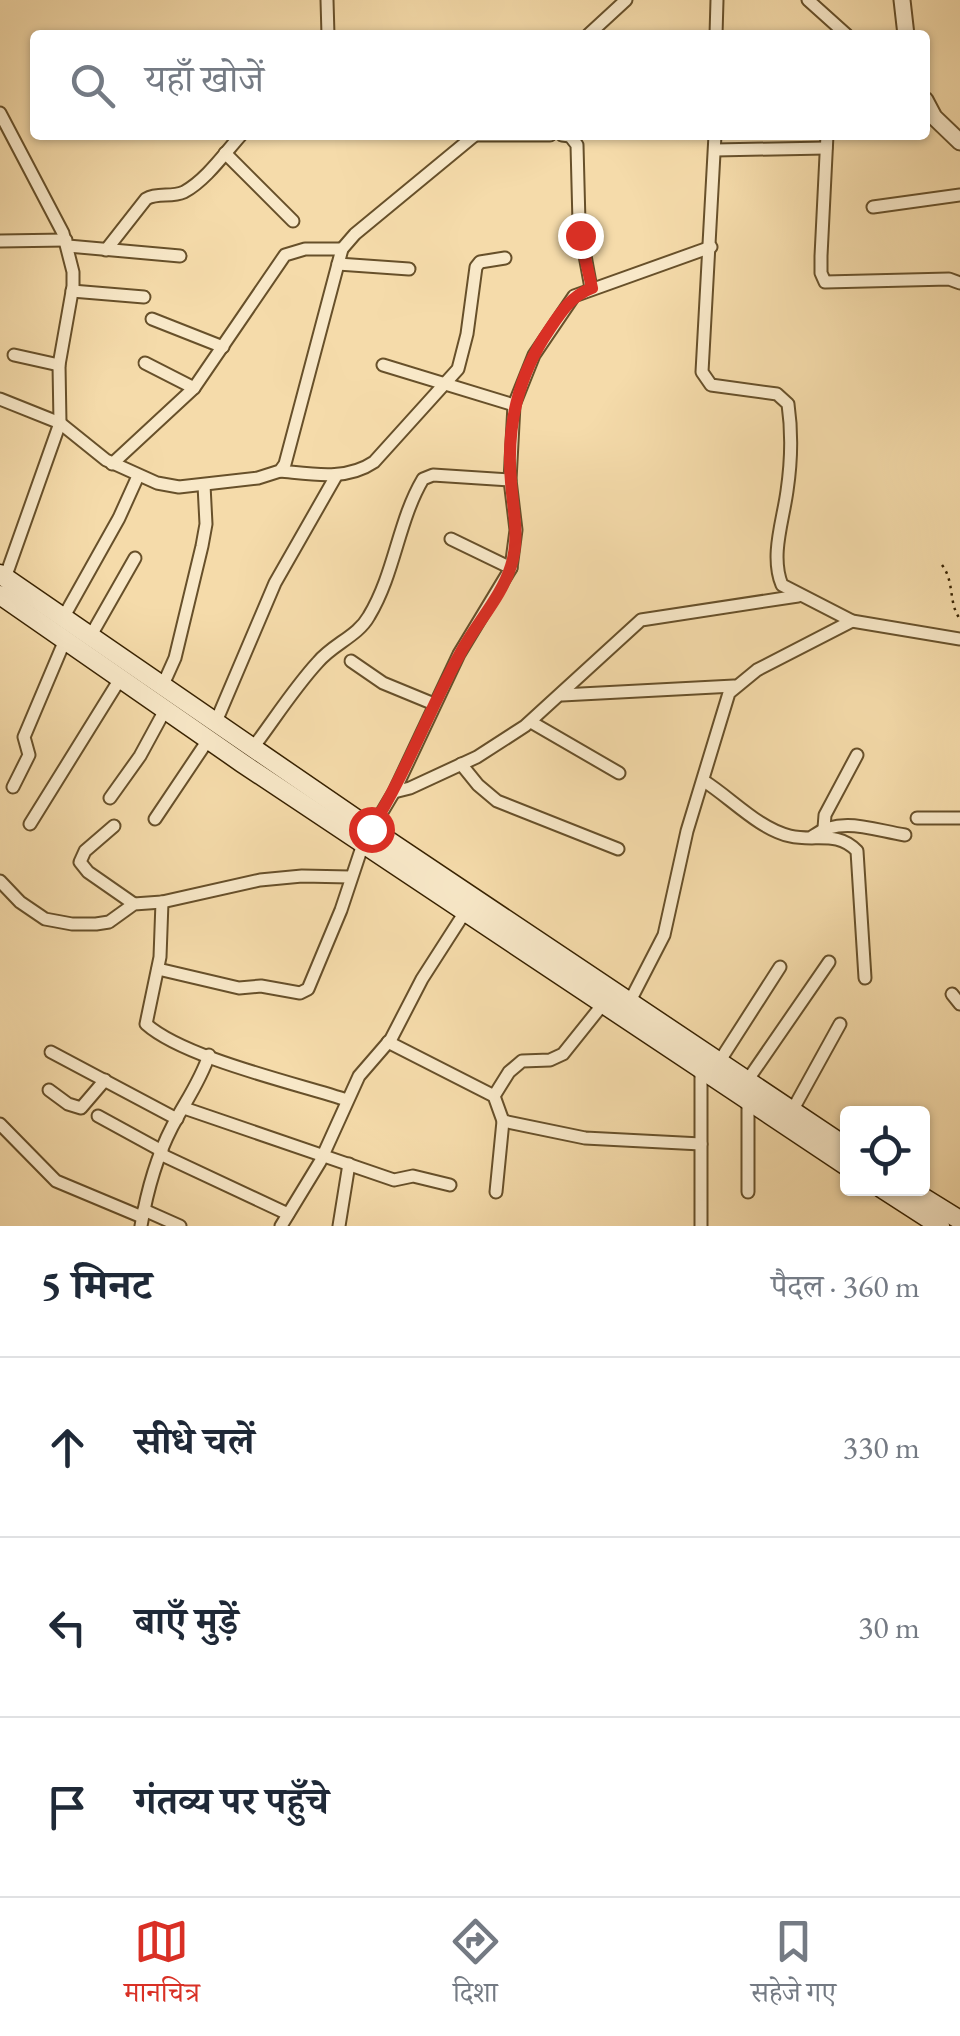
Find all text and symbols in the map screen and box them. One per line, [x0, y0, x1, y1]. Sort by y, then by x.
search box [30, 30, 930, 140]
text: यहाँ खोजें [145, 54, 264, 103]
icon: search [65, 58, 120, 113]
route end [558, 213, 604, 259]
route start [349, 807, 395, 853]
map controls [840, 1106, 930, 1196]
button: locate [840, 1106, 930, 1196]
text: 5 मिनट [40, 1257, 152, 1312]
text: पैदल · 360 m [771, 1265, 920, 1307]
text: सीधे चलें [135, 1416, 254, 1465]
icon: ahead [40, 1420, 95, 1475]
text: 330 m [843, 1426, 920, 1468]
text: बाएँ मुड़ें [135, 1596, 238, 1645]
icon: left [40, 1600, 95, 1655]
text: 30 m [858, 1606, 920, 1648]
text: गंतव्य पर पहुँचे [135, 1776, 329, 1825]
icon: arrive [40, 1780, 95, 1835]
tab: मानचित्र [124, 1914, 200, 2020]
tab: दिशा [448, 1914, 503, 2020]
tab: सहेजे गए [751, 1914, 836, 2020]

